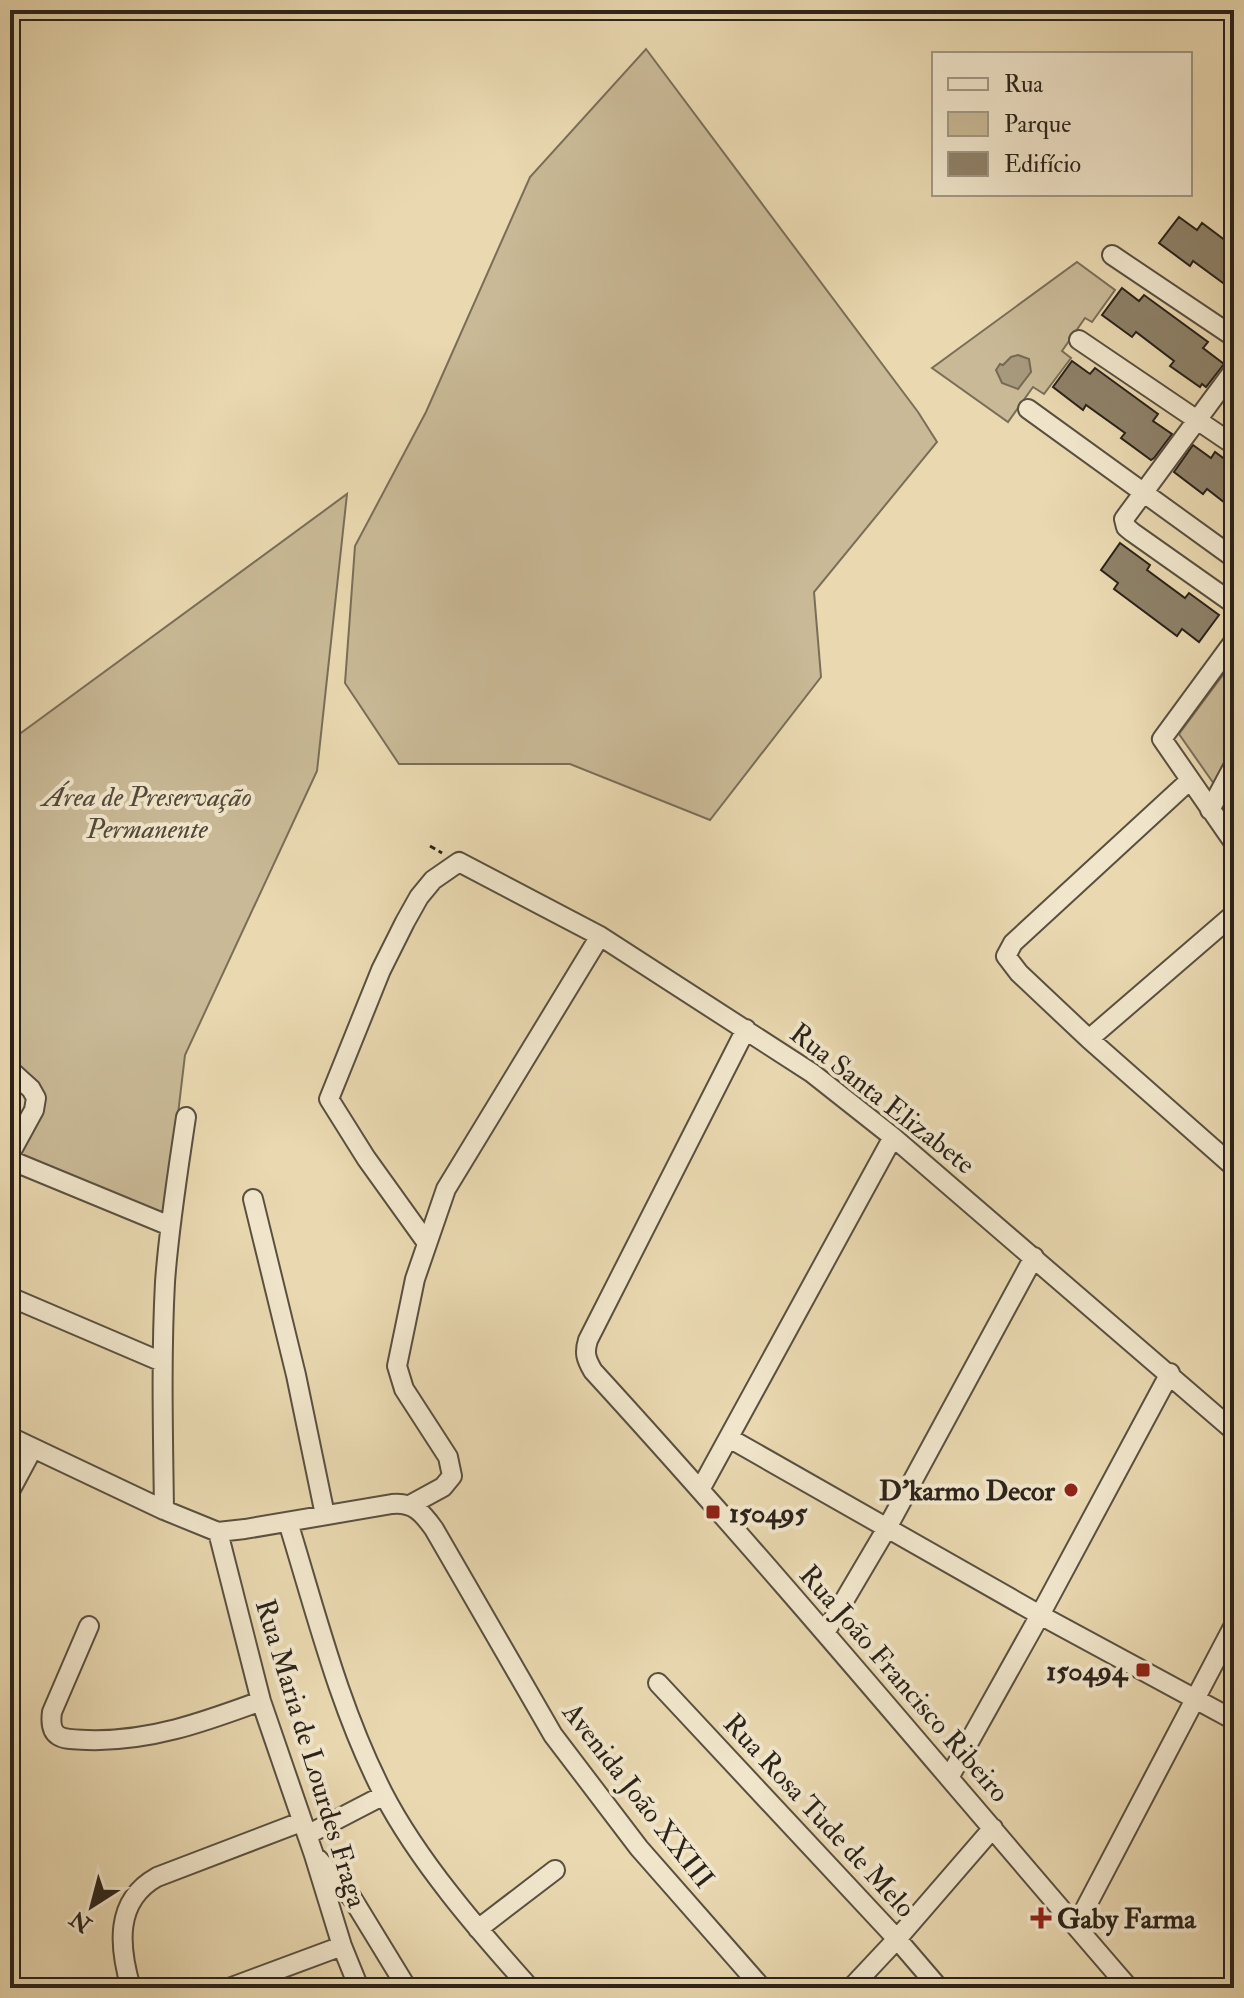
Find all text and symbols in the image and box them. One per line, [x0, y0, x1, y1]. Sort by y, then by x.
legend [932, 52, 1192, 196]
text: Rua [1004, 69, 1044, 100]
text: Parque [1004, 109, 1071, 140]
text: Edifício [1004, 149, 1081, 180]
park label: Área de Preservação Permanente [39, 780, 252, 847]
street label: Rua Santa Elizabete [782, 1016, 982, 1183]
place label: D'karmo Decor [879, 1474, 1056, 1509]
marker: D'karmo Decor [1062, 1481, 1080, 1499]
place label: 150495 [729, 1496, 808, 1531]
marker: 150495 [704, 1503, 722, 1521]
street label: Rua João Francisco Ribeiro [791, 1558, 1016, 1810]
street label: Rua Maria de Lourdes Fraga [247, 1595, 374, 1912]
place label: 150494 [1046, 1654, 1129, 1689]
marker: 150494 [1134, 1661, 1152, 1679]
street label: Avenida João XXIII [554, 1695, 721, 1896]
street label: Rua Rosa Tude de Melo [715, 1707, 922, 1925]
north arrow [52, 1866, 132, 1946]
place label: Gaby Farma [1057, 1902, 1197, 1937]
text: N [64, 1904, 98, 1939]
marker: Gaby Farma [1032, 1909, 1050, 1927]

